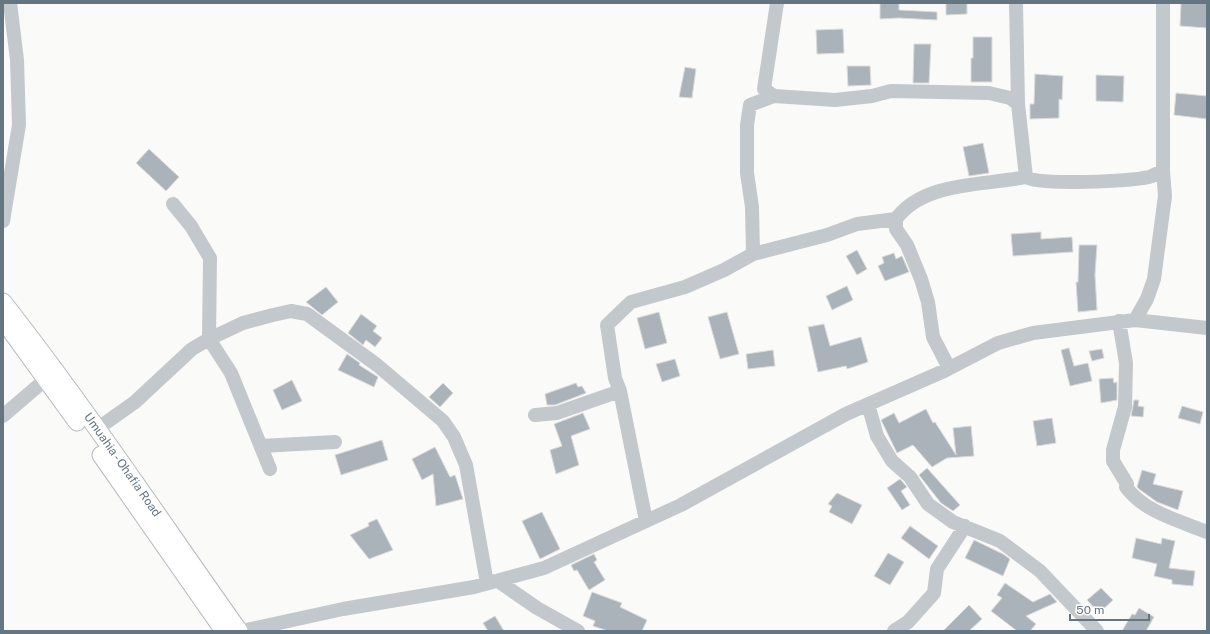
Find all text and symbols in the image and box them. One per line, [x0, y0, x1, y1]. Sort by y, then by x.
street label: Umuahia - Ohafia Road [81, 410, 164, 519]
scale bar [1070, 596, 1149, 622]
text: 50 m [1076, 603, 1104, 617]

